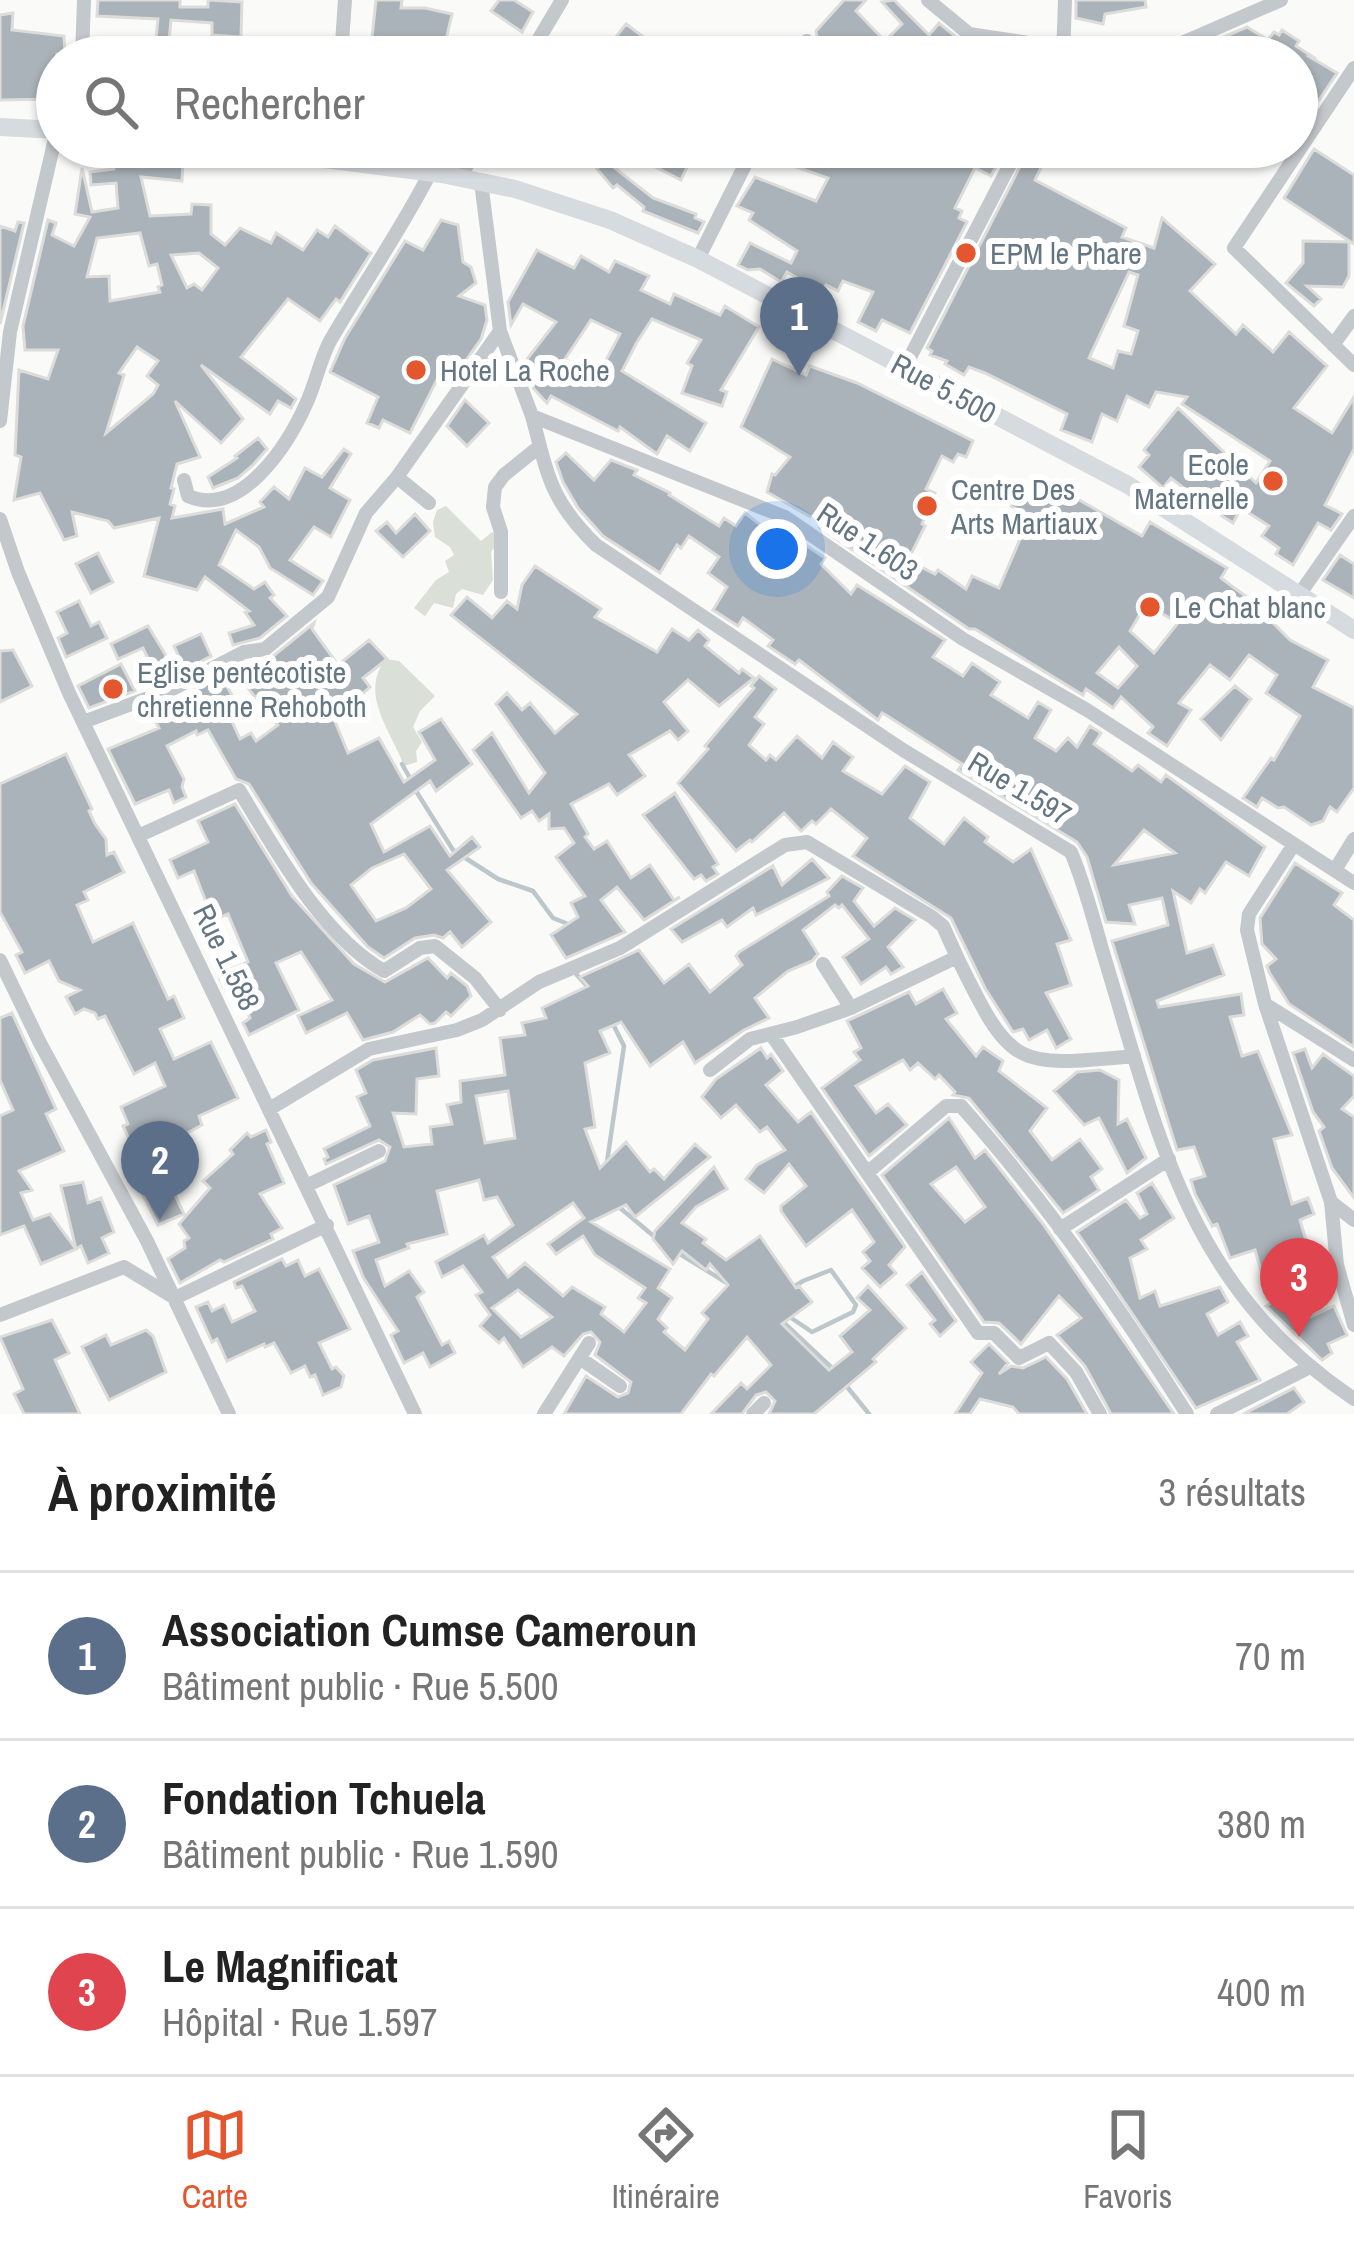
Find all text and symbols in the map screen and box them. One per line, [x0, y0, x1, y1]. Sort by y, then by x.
search box [36, 36, 1318, 168]
icon: search [78, 69, 144, 135]
text: Rechercher [174, 72, 365, 133]
place label: EPM le Phare [990, 233, 1142, 273]
marker: EPM le Phare [953, 240, 979, 266]
pin: 1 [760, 277, 838, 376]
street label: Rue 5.500 [884, 344, 1004, 432]
place label: Hotel La Roche [440, 350, 610, 390]
marker: Hotel La Roche [403, 357, 429, 383]
place label: Ecole Maternelle [1134, 444, 1249, 518]
marker: Ecole Maternelle [1260, 468, 1286, 494]
place label: Centre Des Arts Martiaux [950, 469, 1098, 543]
street label: Rue 1.603 [810, 493, 926, 589]
marker: Centre Des Arts Martiaux [914, 493, 940, 519]
your location [747, 519, 807, 579]
place label: Le Chat blanc [1174, 587, 1326, 627]
marker: Le Chat blanc [1137, 594, 1163, 620]
place label: Eglise pentécotiste chretienne Rehoboth [137, 652, 367, 726]
marker: Eglise pentécotiste chretienne Rehoboth [100, 676, 126, 702]
street label: Rue 1.597 [961, 742, 1079, 834]
street label: Rue 1.588 [184, 897, 270, 1017]
pin: 2 [121, 1121, 199, 1220]
pin: 3 [1260, 1238, 1338, 1337]
text: À proximité [48, 1458, 277, 1527]
text: 3 résultats [1158, 1466, 1306, 1518]
text: Association Cumse Cameroun [162, 1599, 697, 1660]
text: 1 [78, 1630, 96, 1682]
text: 70 m [1235, 1630, 1306, 1682]
text: Bâtiment public · Rue 5.500 [162, 1660, 558, 1712]
text: Fondation Tchuela [162, 1767, 486, 1828]
text: 2 [78, 1798, 96, 1850]
text: 380 m [1217, 1798, 1306, 1850]
text: Bâtiment public · Rue 1.590 [162, 1828, 558, 1880]
text: Le Magnificat [162, 1935, 398, 1996]
text: 3 [78, 1966, 96, 2018]
text: 400 m [1217, 1966, 1306, 2018]
text: Hôpital · Rue 1.597 [162, 1996, 438, 2048]
tab: Carte [182, 2102, 248, 2218]
tab: Itinéraire [611, 2102, 720, 2218]
tab: Favoris [1083, 2102, 1172, 2218]

